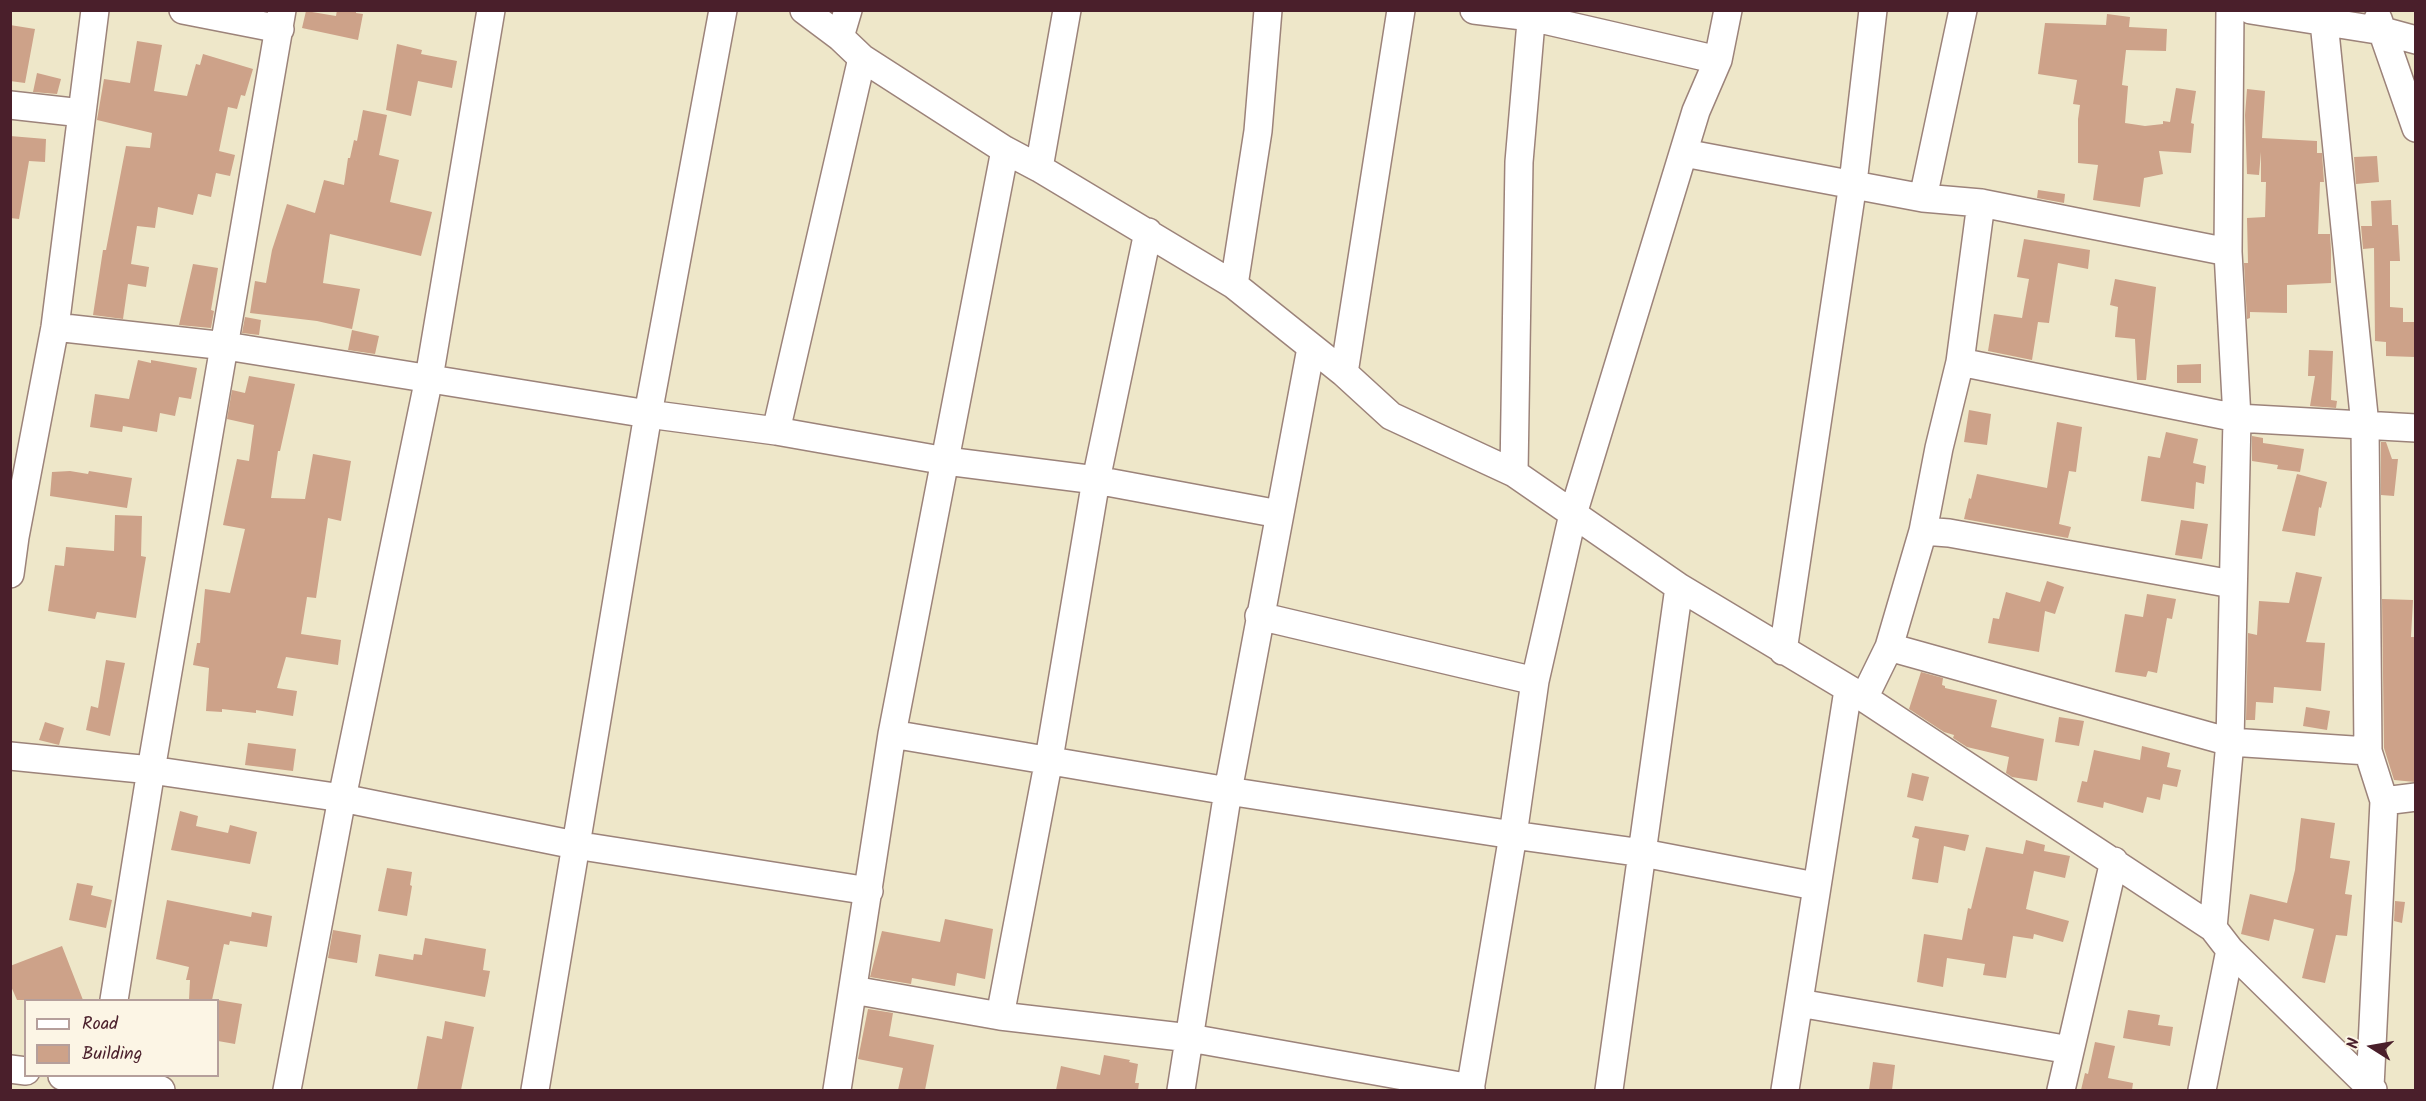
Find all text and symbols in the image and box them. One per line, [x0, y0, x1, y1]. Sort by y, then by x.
legend [24, 999, 219, 1077]
text: Road [82, 1010, 118, 1039]
north arrow [2342, 1017, 2402, 1077]
text: N [2341, 1036, 2367, 1051]
text: Building [82, 1040, 142, 1069]

